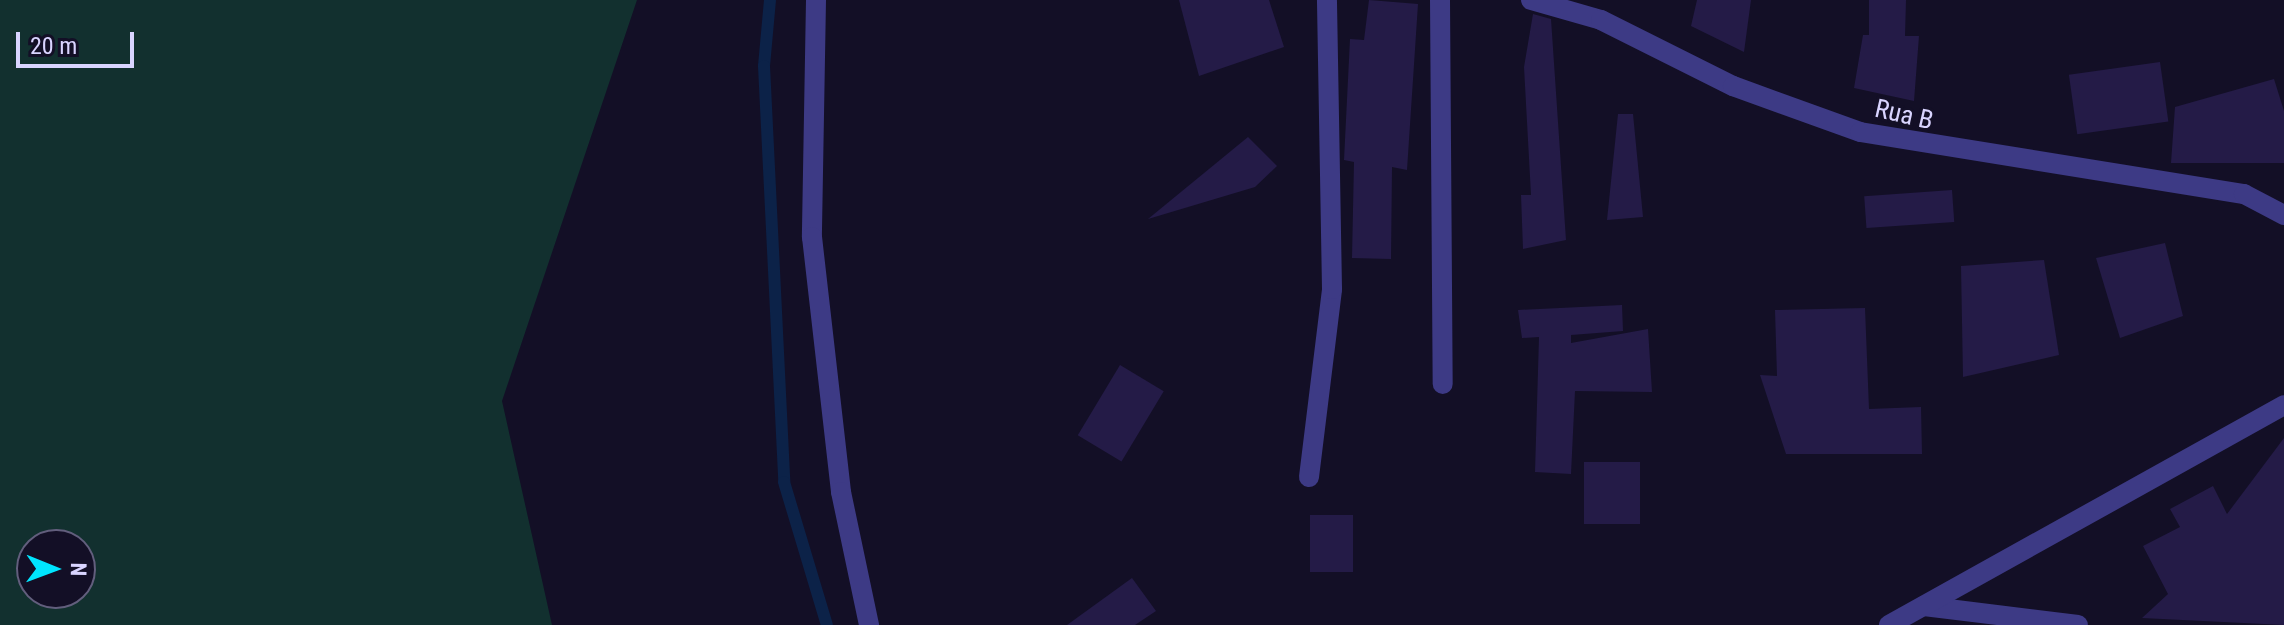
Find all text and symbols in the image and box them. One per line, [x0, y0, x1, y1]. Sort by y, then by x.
scale bar [20, 16, 138, 66]
text: 20 m [30, 32, 77, 60]
street label: Rua B [1872, 93, 1936, 137]
north arrow [16, 529, 96, 609]
text: N [66, 562, 91, 576]

